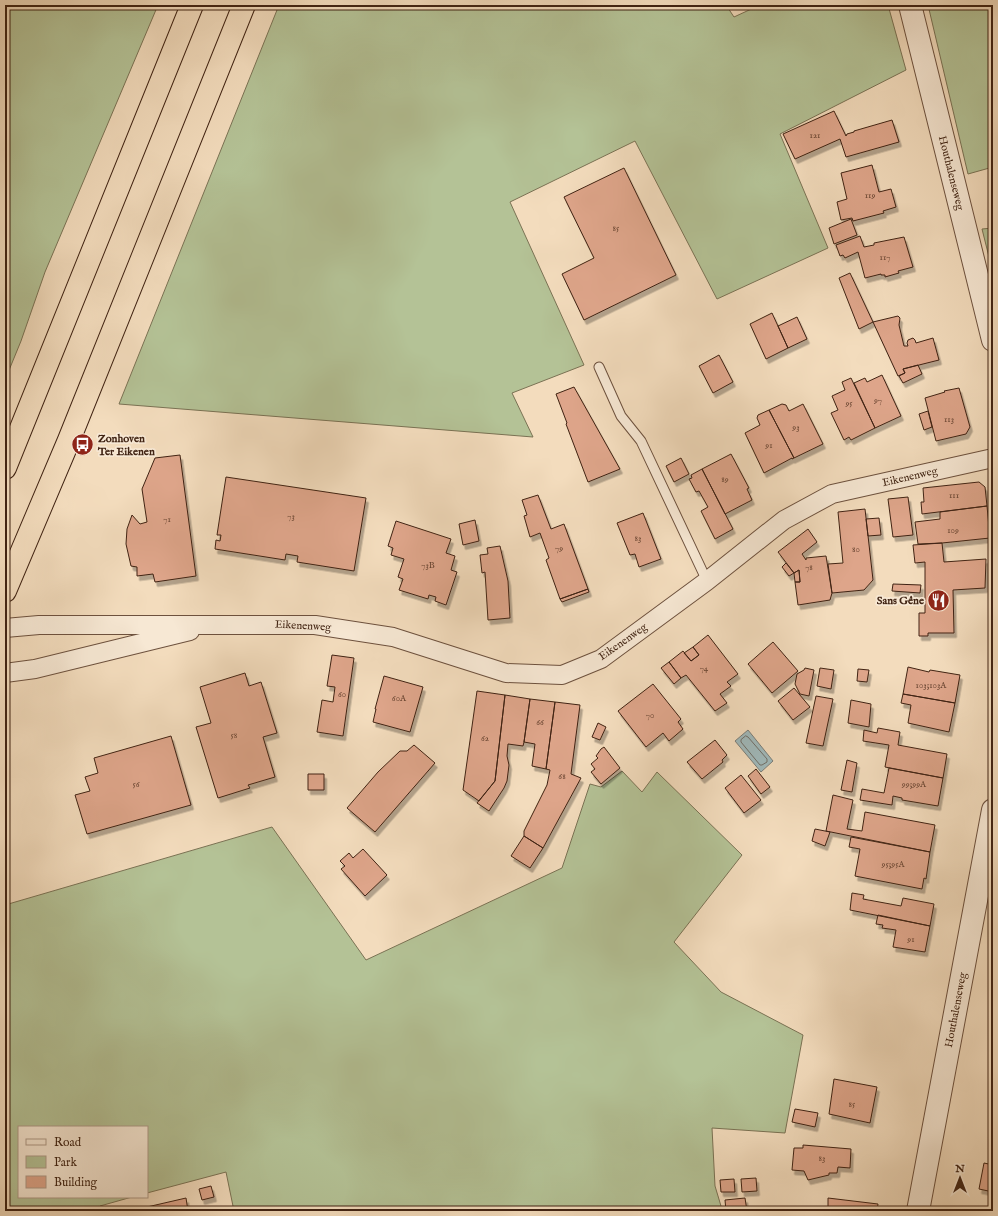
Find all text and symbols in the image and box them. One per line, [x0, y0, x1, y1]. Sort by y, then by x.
house number: 121 [810, 130, 820, 141]
street label: Houthalenseweg [935, 134, 967, 213]
house number: 119 [865, 190, 875, 201]
house number: 85 [613, 223, 620, 234]
house number: 117 [880, 252, 890, 263]
house number: 97 [873, 395, 882, 406]
house number: 95 [844, 398, 853, 409]
house number: 113 [944, 414, 954, 425]
house number: 93 [791, 422, 800, 433]
bus stop icon: Zonhoven Ter Eikenen [69, 432, 95, 458]
place label: Zonhoven Ter Eikenen [97, 432, 155, 459]
house number: 91 [764, 440, 773, 451]
street label: Eikenenweg [881, 464, 940, 490]
house number: 89 [721, 474, 729, 485]
house number: 111 [949, 490, 959, 501]
house number: 73 [287, 511, 295, 522]
house number: 71 [163, 514, 171, 525]
house number: 109 [947, 525, 959, 536]
house number: 83 [635, 533, 641, 544]
house number: 79 [555, 543, 563, 554]
house number: 80 [852, 544, 860, 555]
house number: 73B [421, 560, 435, 571]
house number: 78 [805, 562, 813, 573]
restaurant icon: Sans Gêne [926, 588, 952, 614]
place label: Sans Gêne [877, 594, 924, 608]
street label: Eikenenweg [275, 618, 332, 635]
street label: Eikenenweg [596, 620, 651, 664]
house number: 74 [700, 663, 709, 674]
house number: 103;103A [916, 680, 947, 691]
house number: 60 [338, 689, 346, 700]
house number: 60A [392, 693, 407, 704]
house number: 70 [646, 710, 654, 721]
house number: 66 [536, 717, 544, 728]
house number: 58 [231, 730, 238, 741]
house number: 62 [481, 733, 489, 744]
house number: 68 [558, 771, 566, 782]
house number: 56 [132, 779, 140, 790]
house number: 99;99A [901, 779, 927, 790]
house number: 95;95A [881, 859, 905, 870]
house number: 91 [906, 934, 915, 945]
street label: Houthalenseweg [942, 970, 970, 1049]
house number: 85 [849, 1099, 856, 1110]
legend [18, 1126, 148, 1198]
text: Road [54, 1135, 82, 1150]
house number: 83 [819, 1153, 825, 1164]
text: Park [54, 1155, 77, 1170]
north arrow [940, 1158, 980, 1198]
text: N [954, 1162, 965, 1176]
text: Building [54, 1175, 98, 1190]

